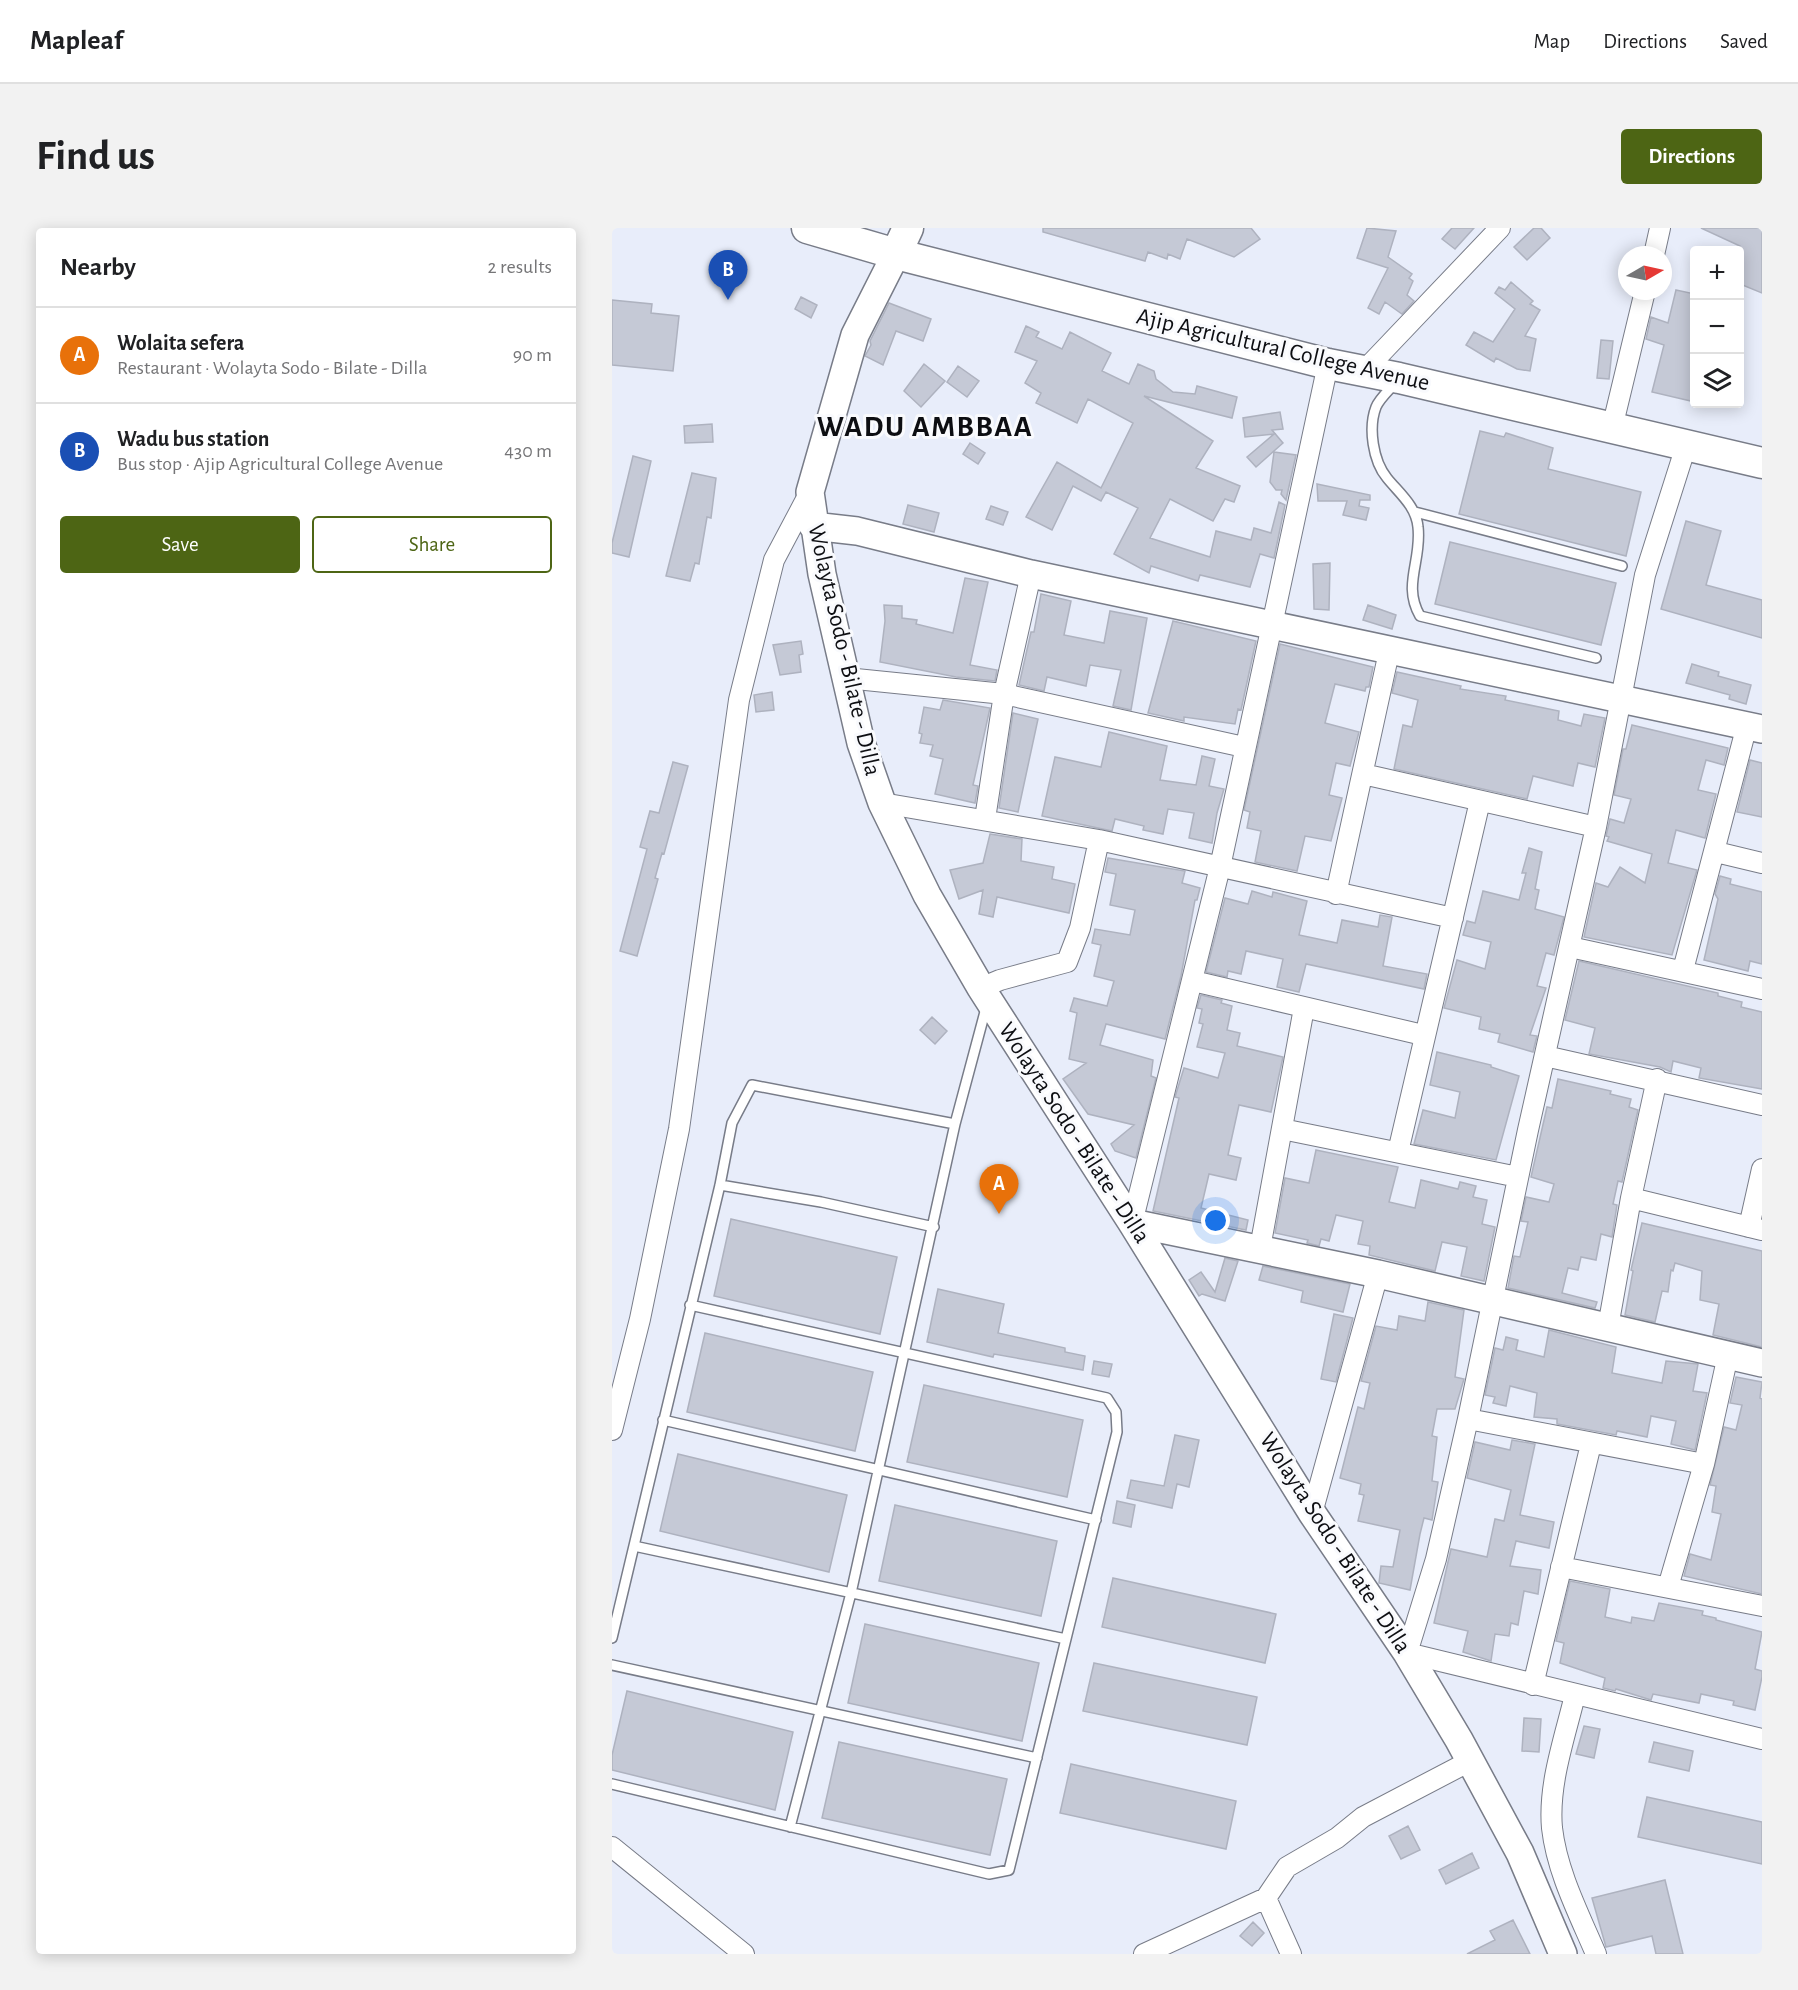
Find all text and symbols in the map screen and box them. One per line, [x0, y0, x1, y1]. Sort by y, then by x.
text: Mapleaf [30, 27, 123, 55]
text: Map [1534, 31, 1570, 52]
text: Directions [1603, 31, 1687, 52]
text: Saved [1720, 31, 1768, 52]
button: Directions [1621, 129, 1762, 184]
text: Find us [36, 135, 155, 177]
north arrow [1618, 246, 1672, 300]
map controls [1690, 246, 1744, 408]
button: + [1690, 246, 1744, 300]
pin: B [708, 250, 748, 300]
text: Nearby [60, 254, 136, 280]
text: 2 results [488, 257, 552, 277]
button: − [1690, 300, 1744, 354]
street label: Ajip Agricultural College Avenue [1134, 305, 1432, 395]
text: Wolaita sefera [117, 332, 244, 354]
text: A [74, 345, 86, 365]
text: 90 m [513, 345, 552, 365]
button: layers [1690, 354, 1744, 408]
text: Restaurant · Wolayta Sodo - Bilate - Dilla [117, 358, 427, 378]
district label: WADU AMBBAA [817, 412, 1033, 442]
text: Wadu bus station [117, 428, 269, 450]
text: B [74, 441, 85, 461]
text: 430 m [504, 441, 552, 461]
text: Bus stop · Ajip Agricultural College Avenue [117, 454, 443, 474]
button: Save [60, 516, 300, 573]
button: Share [312, 516, 552, 573]
street label: Wolayta Sodo - Bilate - Dilla [803, 522, 885, 778]
street label: Wolayta Sodo - Bilate - Dilla [994, 1018, 1154, 1248]
pin: A [980, 1164, 1018, 1214]
your location [1201, 1206, 1230, 1235]
street label: Wolayta Sodo - Bilate - Dilla [1255, 1428, 1415, 1658]

